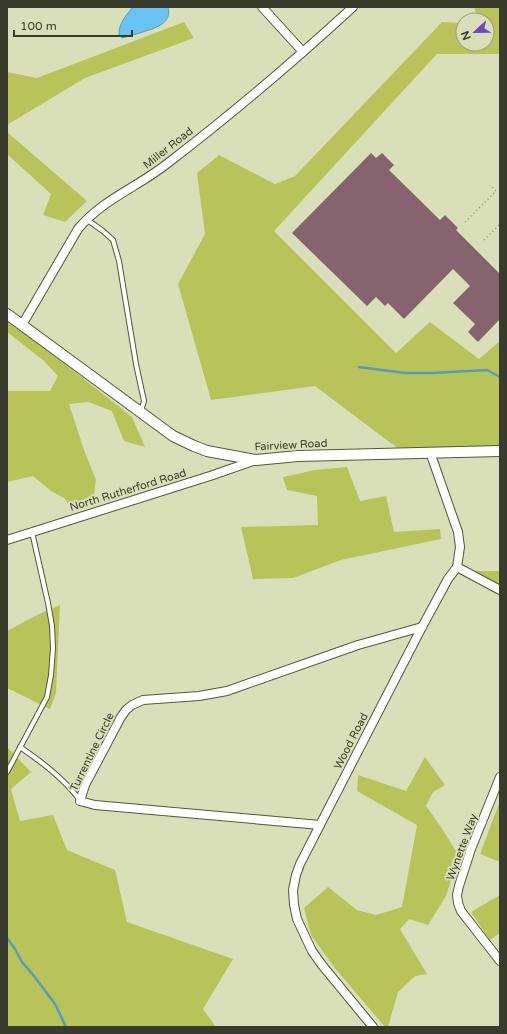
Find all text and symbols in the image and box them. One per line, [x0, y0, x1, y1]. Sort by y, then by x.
scale bar [14, 12, 132, 38]
north arrow [455, 12, 495, 52]
text: 100 m [20, 19, 57, 33]
text: N [459, 29, 474, 42]
street label: Miller Road [140, 124, 196, 171]
street label: Fairview Road [254, 437, 328, 453]
street label: North Rutherford Road [68, 466, 188, 514]
street label: Turrentine Circle [67, 711, 117, 793]
street label: Wood Road [331, 711, 371, 771]
street label: Wynette Way [444, 812, 480, 882]

